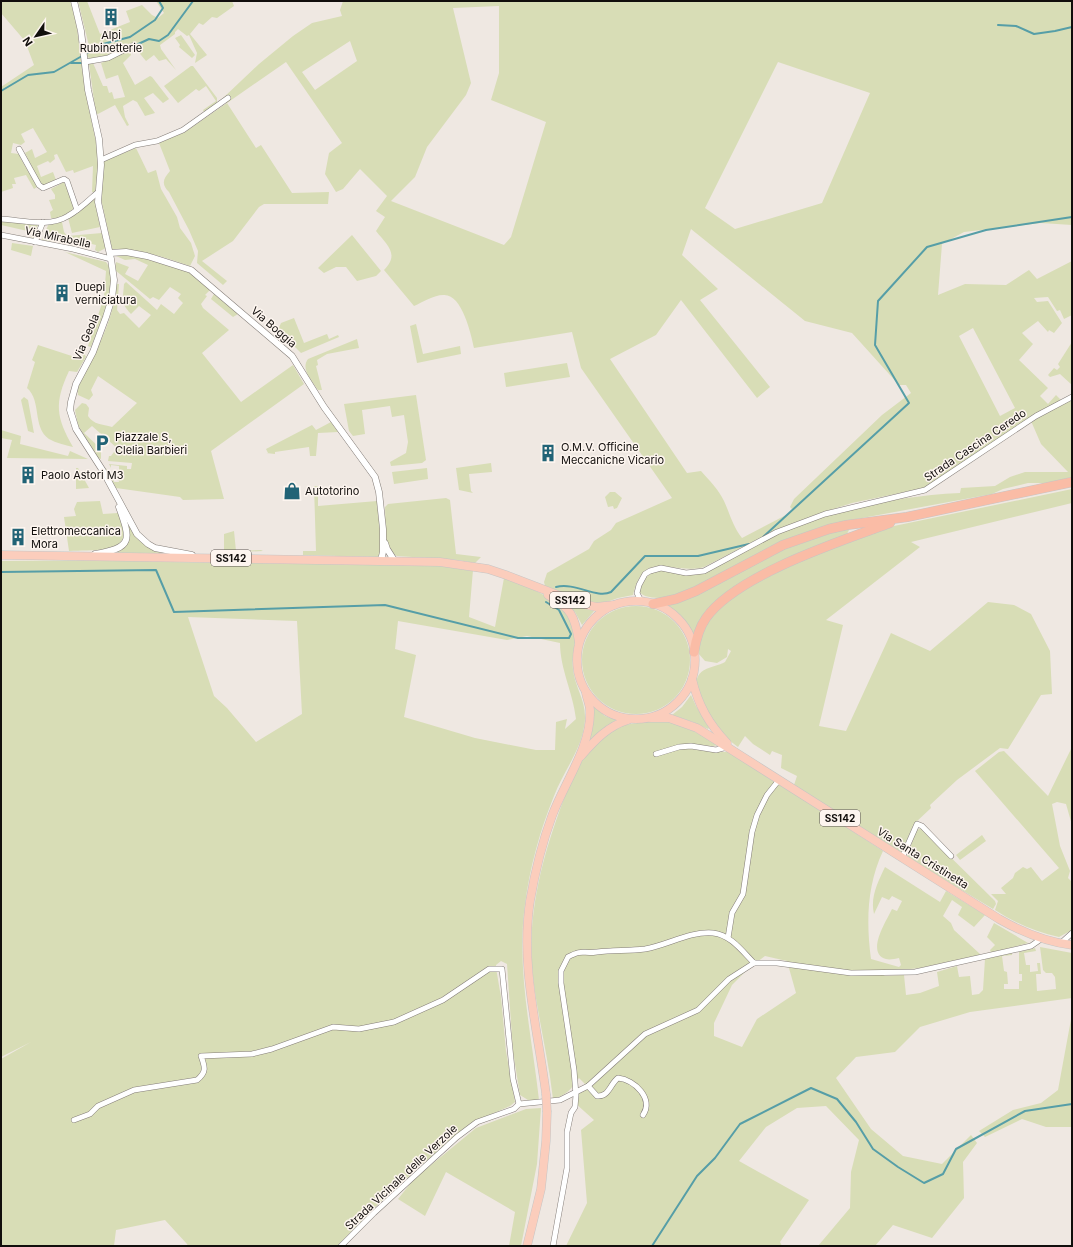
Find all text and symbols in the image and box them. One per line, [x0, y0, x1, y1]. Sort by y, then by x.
building icon: Alpi Rubinetterie [101, 7, 121, 27]
north arrow [16, 16, 56, 56]
place label: Alpi Rubinetterie [80, 28, 142, 55]
text: N [20, 34, 36, 49]
street label: Via Mirabella [24, 223, 92, 251]
place label: Duepi verniciatura [75, 280, 136, 307]
building icon: Duepi verniciatura [52, 283, 72, 303]
street label: Via Boggia [248, 303, 300, 351]
street label: Via Geola [70, 311, 102, 363]
street label: Strada Cascina Ceredo [921, 405, 1029, 484]
place label: Piazzale S, Clelia Barbieri [115, 430, 187, 457]
parking icon: Piazzale S, Clelia Barbieri [92, 433, 112, 453]
place label: O.M.V. Officine Meccaniche Vicario [561, 440, 664, 467]
building icon: O.M.V. Officine Meccaniche Vicario [538, 443, 558, 463]
building icon: Paolo Astori M3 [18, 465, 38, 485]
place label: Paolo Astori M3 [41, 468, 124, 482]
shop icon: Autotorino [282, 481, 302, 501]
place label: Autotorino [305, 484, 360, 498]
place label: Elettromeccanica Mora [31, 524, 121, 551]
building icon: Elettromeccanica Mora [8, 527, 28, 547]
road number: SS142 [211, 550, 251, 566]
road number: SS142 [550, 592, 590, 608]
road number: SS142 [820, 810, 860, 826]
street label: Via Santa Cristinetta [875, 824, 971, 892]
street label: Strada Vicinale delle Verzole [342, 1121, 460, 1233]

